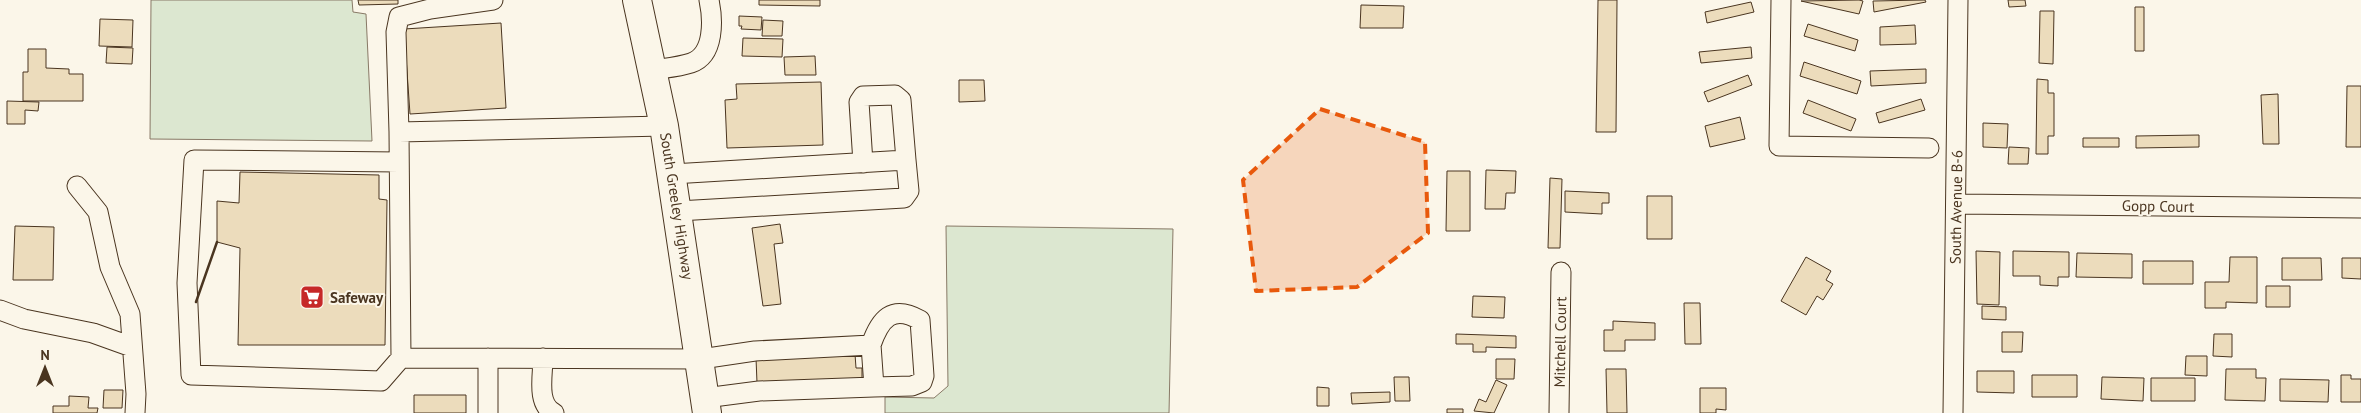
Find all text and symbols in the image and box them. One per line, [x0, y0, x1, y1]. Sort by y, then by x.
street label: South Greeley Highway [656, 131, 698, 281]
street label: South Avenue B-6 [1946, 150, 1966, 264]
street label: Gopp Court [2122, 196, 2194, 216]
supermarket icon: Safeway [299, 284, 325, 310]
place label: Safeway [330, 288, 384, 307]
street label: Mitchell Court [1550, 296, 1570, 388]
north arrow [20, 343, 70, 393]
text: N [40, 346, 50, 364]

